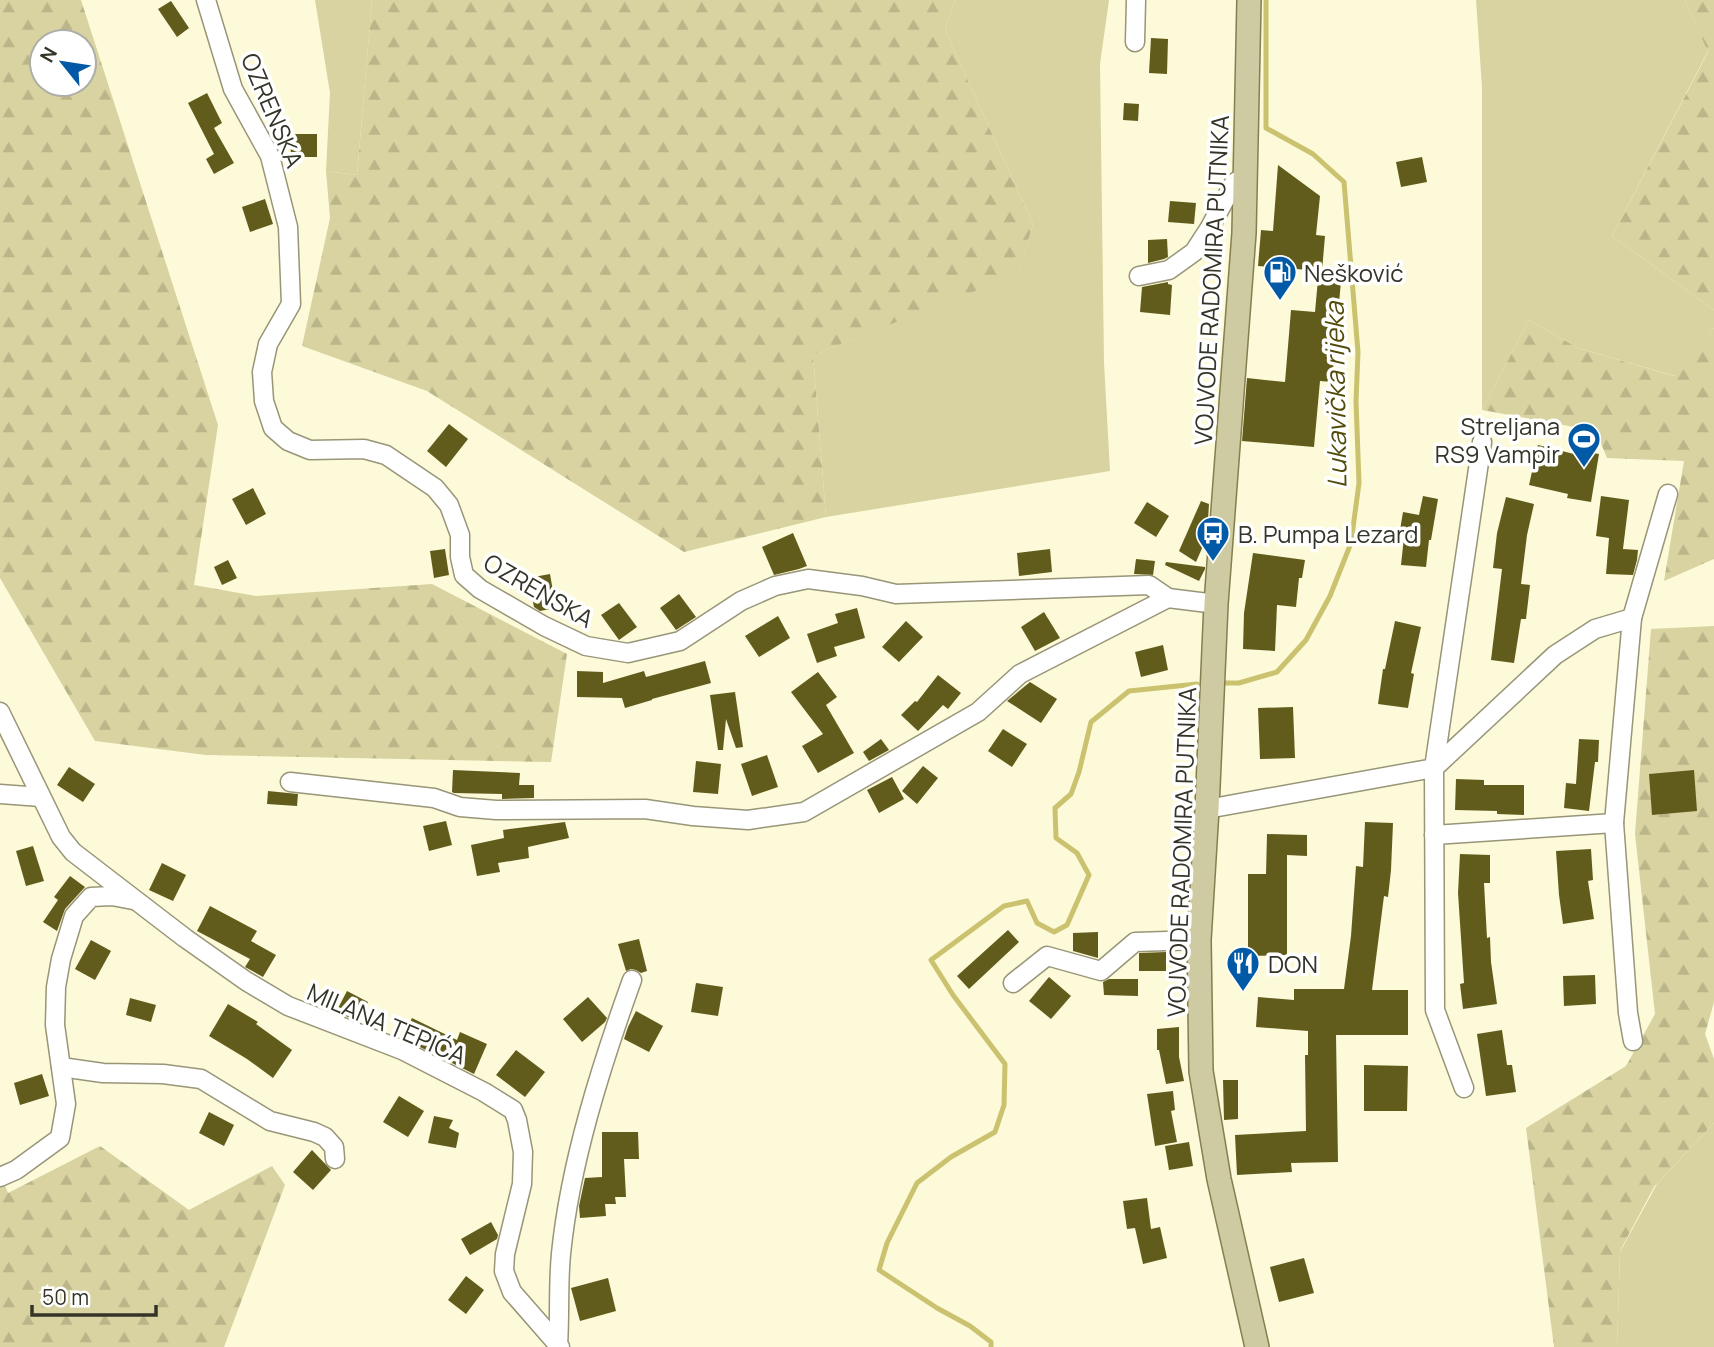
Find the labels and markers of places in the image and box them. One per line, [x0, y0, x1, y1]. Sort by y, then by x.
fuel station icon: Nešković [1261, 253, 1299, 302]
place label: Nešković [1304, 256, 1404, 289]
place label: Streljana RS9 Vampir [1435, 409, 1560, 470]
sports icon: Streljana RS9 Vampir [1565, 420, 1603, 469]
bus stop icon: B. Pumpa Lezard [1194, 514, 1232, 563]
place label: B. Pumpa Lezard [1238, 517, 1419, 550]
restaurant icon: DON [1224, 944, 1262, 993]
place label: DON [1268, 947, 1318, 980]

